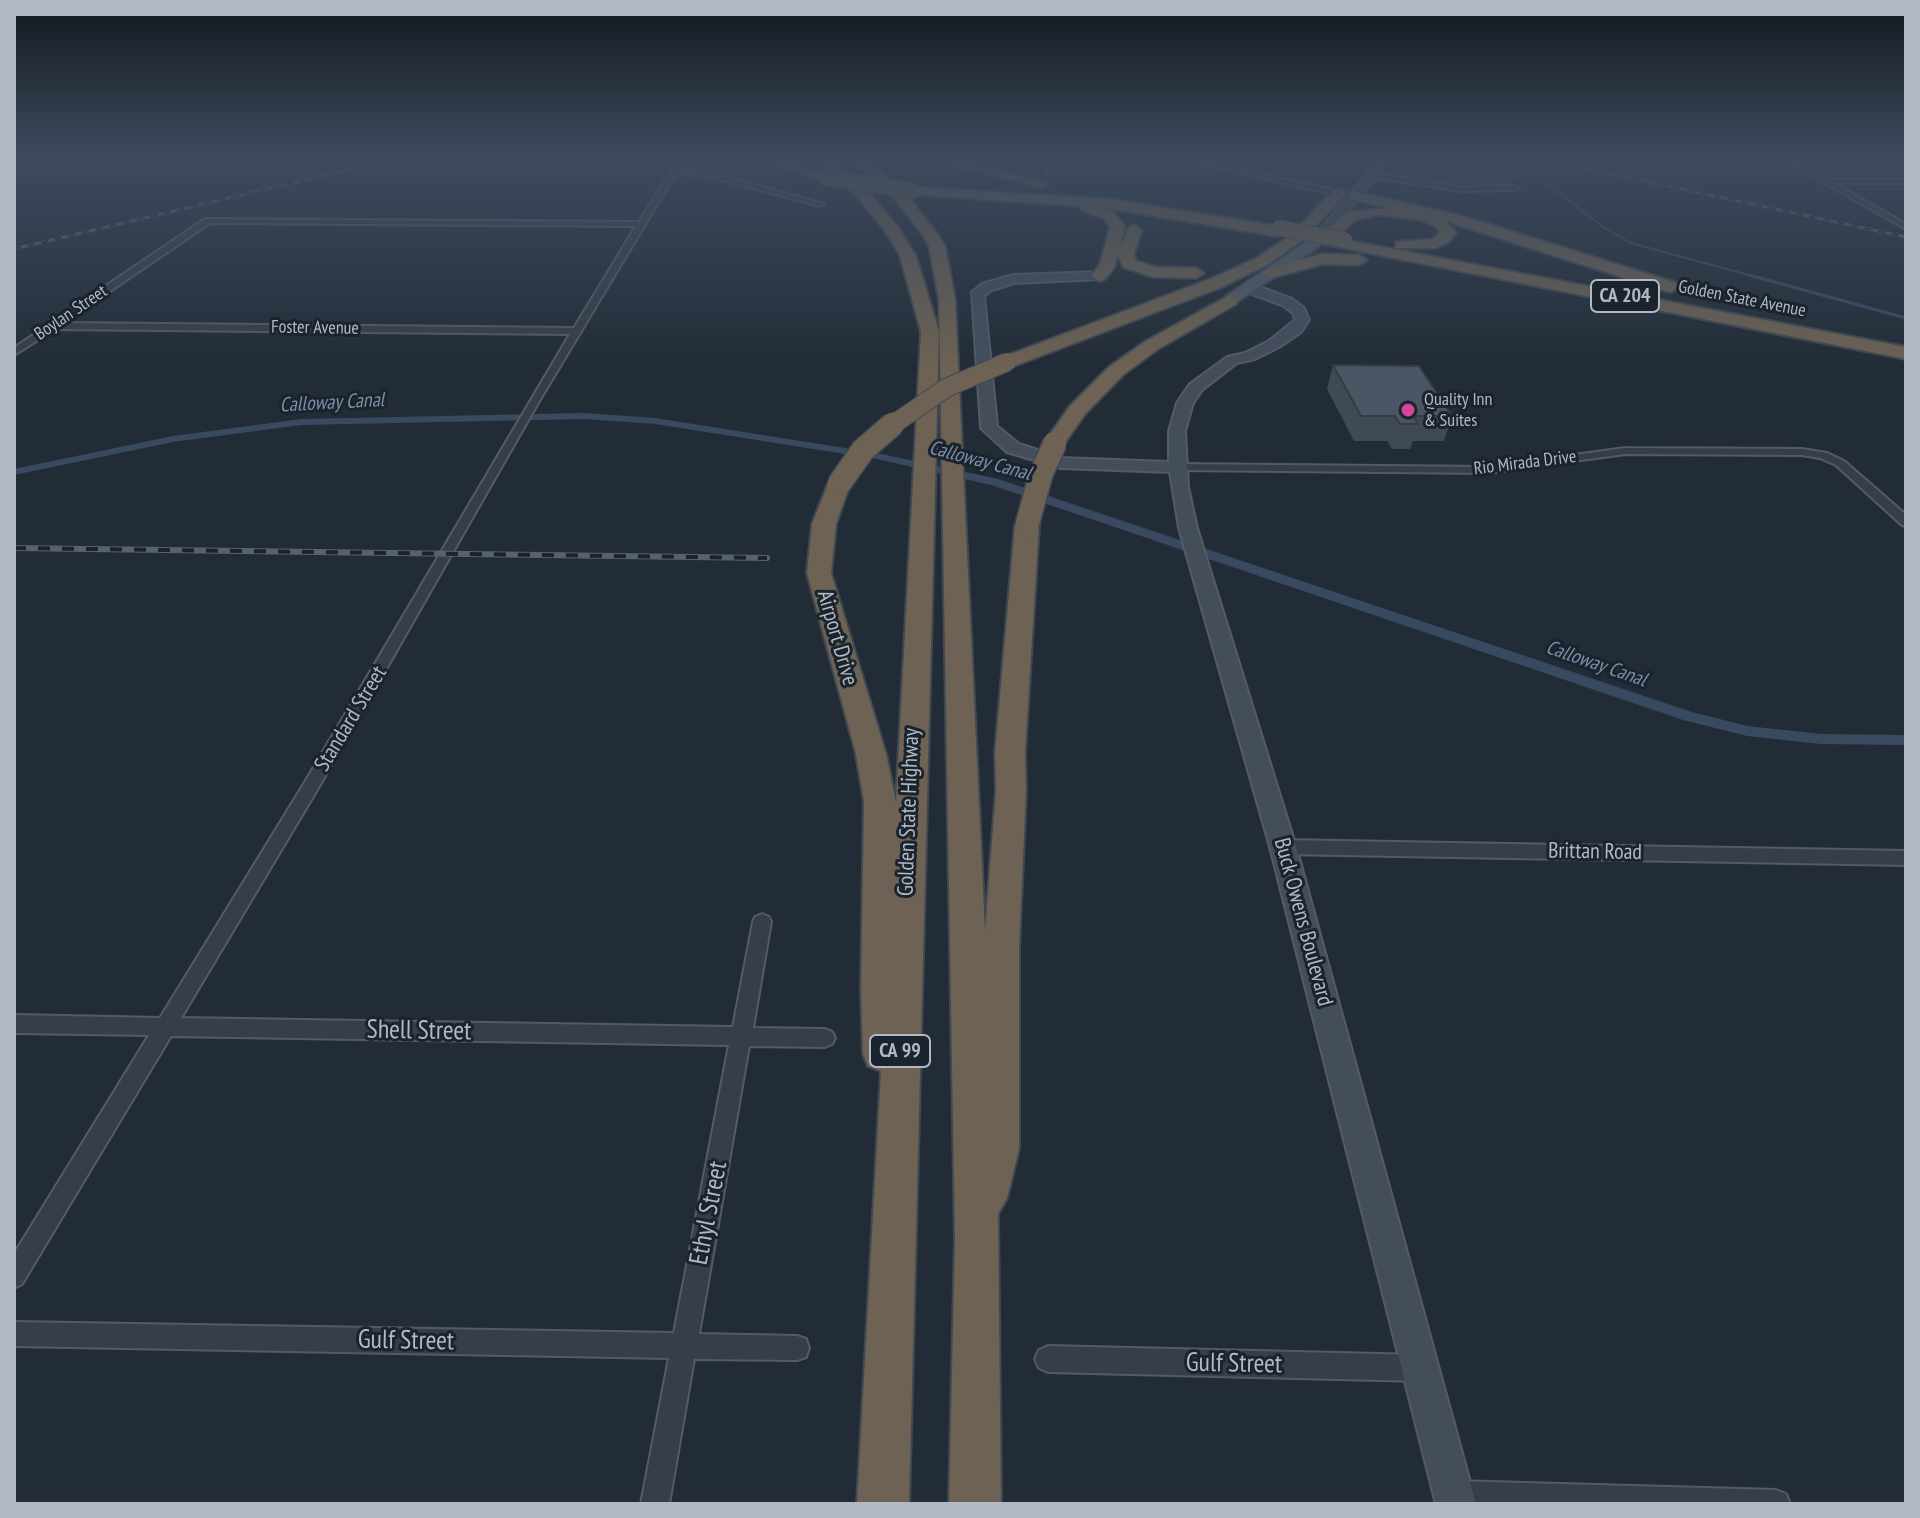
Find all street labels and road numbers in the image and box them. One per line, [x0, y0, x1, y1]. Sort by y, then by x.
street label: Golden State Avenue [1677, 276, 1807, 322]
road number: CA 204 [1591, 280, 1659, 312]
street label: Boylan Street [30, 281, 112, 345]
street label: Foster Avenue [271, 316, 359, 340]
street label: Rio Mirada Drive [1472, 446, 1578, 480]
street label: Airport Drive [811, 587, 863, 689]
street label: Standard Street [309, 662, 393, 776]
street label: Golden State Highway [893, 728, 925, 896]
street label: Buck Owens Boulevard [1268, 835, 1338, 1009]
street label: Brittan Road [1548, 838, 1642, 866]
street label: Shell Street [366, 1014, 472, 1048]
road number: CA 99 [870, 1035, 930, 1067]
street label: Ethyl Street [684, 1159, 734, 1267]
street label: Gulf Street [358, 1325, 454, 1357]
street label: Gulf Street [1186, 1348, 1282, 1380]

